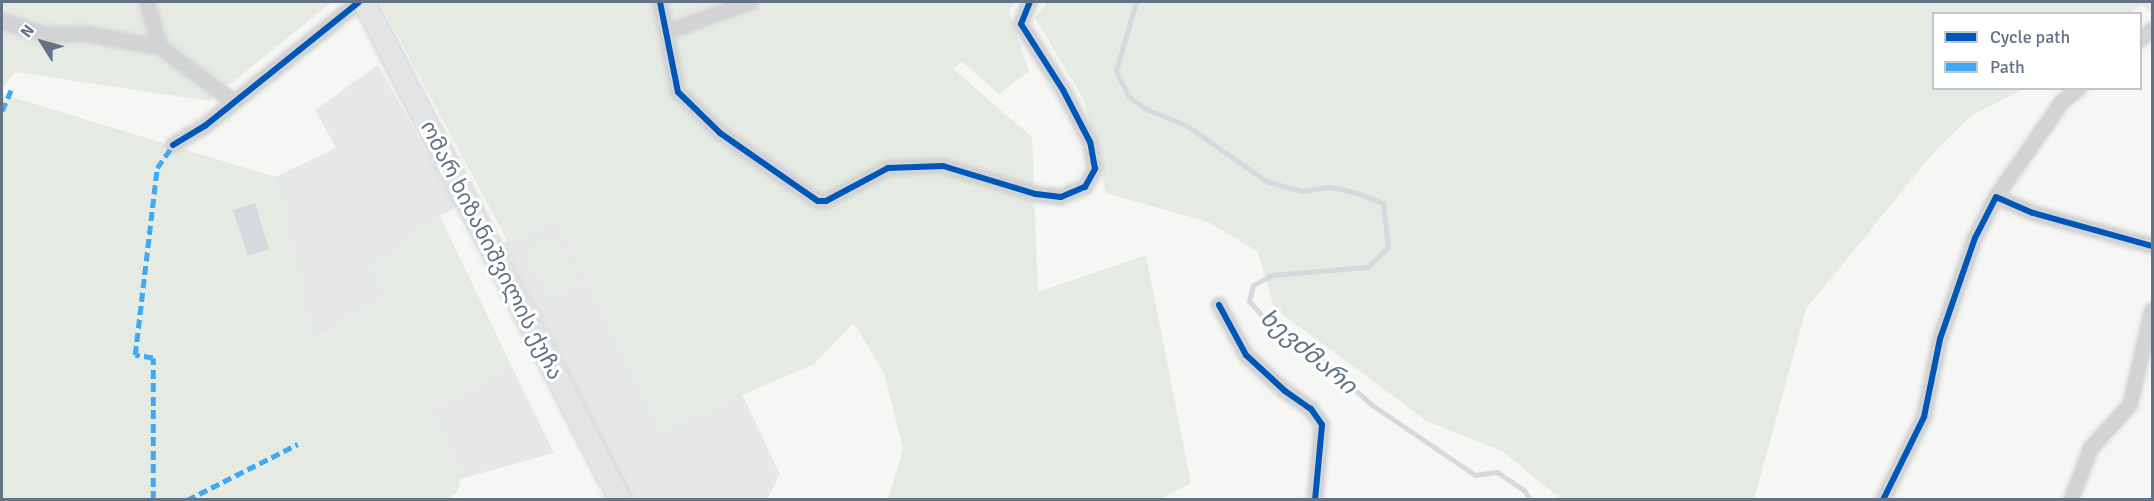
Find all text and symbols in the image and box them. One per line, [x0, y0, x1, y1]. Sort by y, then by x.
north arrow [12, 12, 72, 72]
legend [1932, 12, 2142, 90]
text: N [16, 21, 39, 42]
text: Cycle path [1990, 26, 2070, 48]
text: Path [1990, 56, 2025, 78]
street label: ომარ ხიზანიშვილის ქუჩა [415, 116, 569, 384]
water label: ხევძმარი [1254, 303, 1362, 401]

